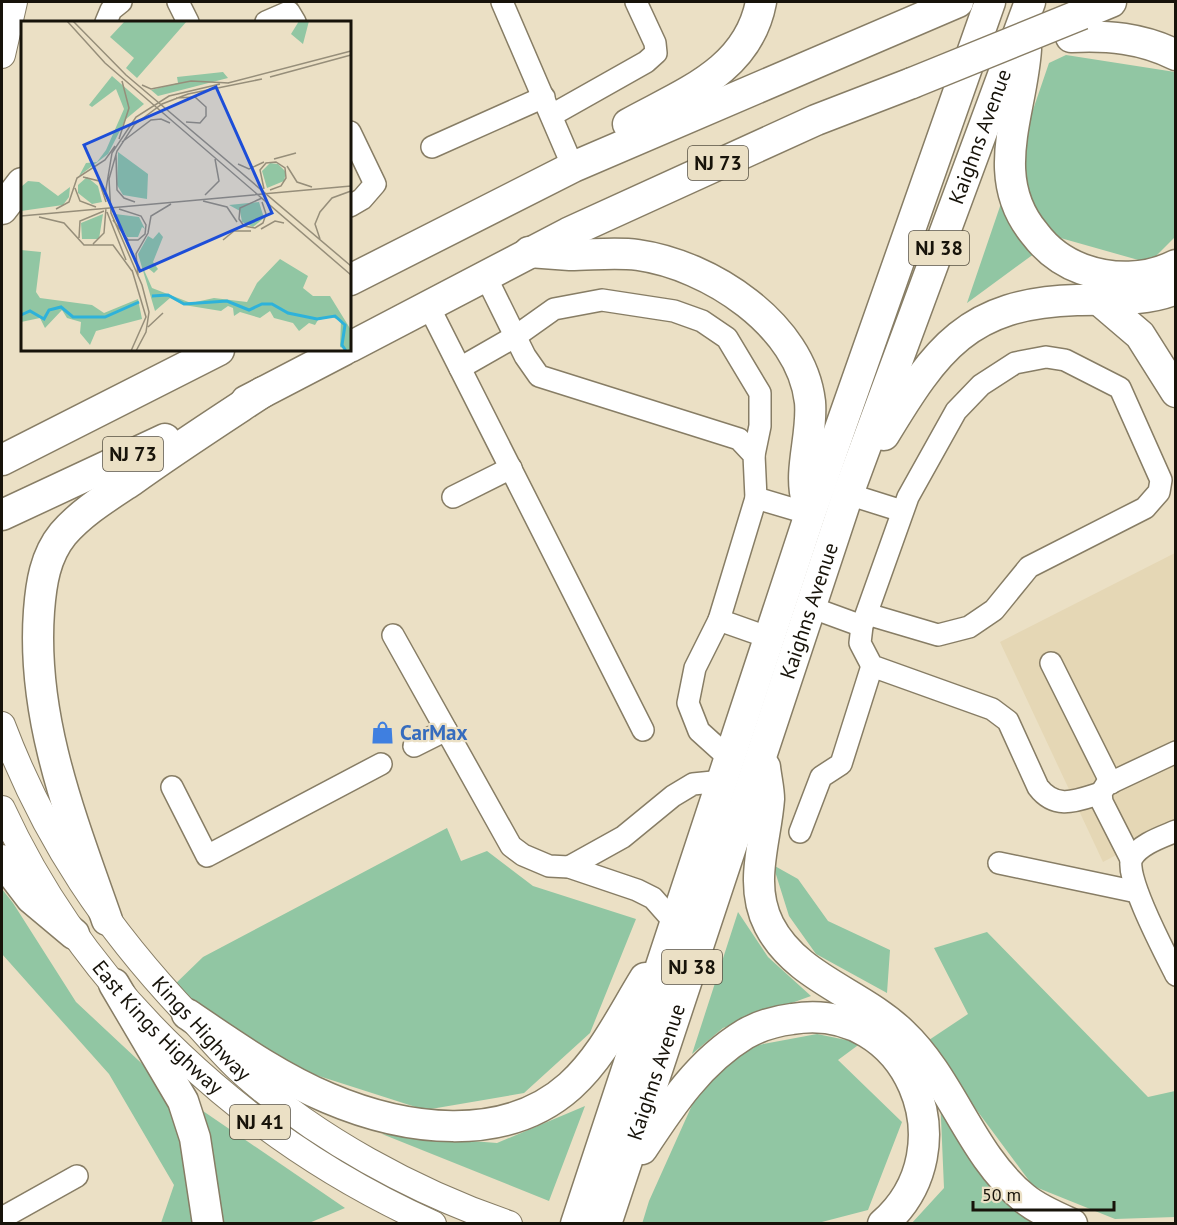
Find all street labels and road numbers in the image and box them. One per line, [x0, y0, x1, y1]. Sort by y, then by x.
street label: Kaighns Avenue [942, 65, 1017, 208]
road number: NJ 73 [688, 146, 748, 180]
road number: NJ 38 [909, 231, 969, 265]
road number: NJ 73 [103, 437, 163, 471]
street label: Kaighns Avenue [774, 539, 844, 682]
road number: NJ 38 [662, 950, 722, 984]
street label: East Kings Highway [88, 953, 230, 1097]
street label: Kings Highway [147, 971, 259, 1085]
street label: Kaighns Avenue [621, 1000, 691, 1144]
road number: NJ 41 [230, 1105, 290, 1139]

